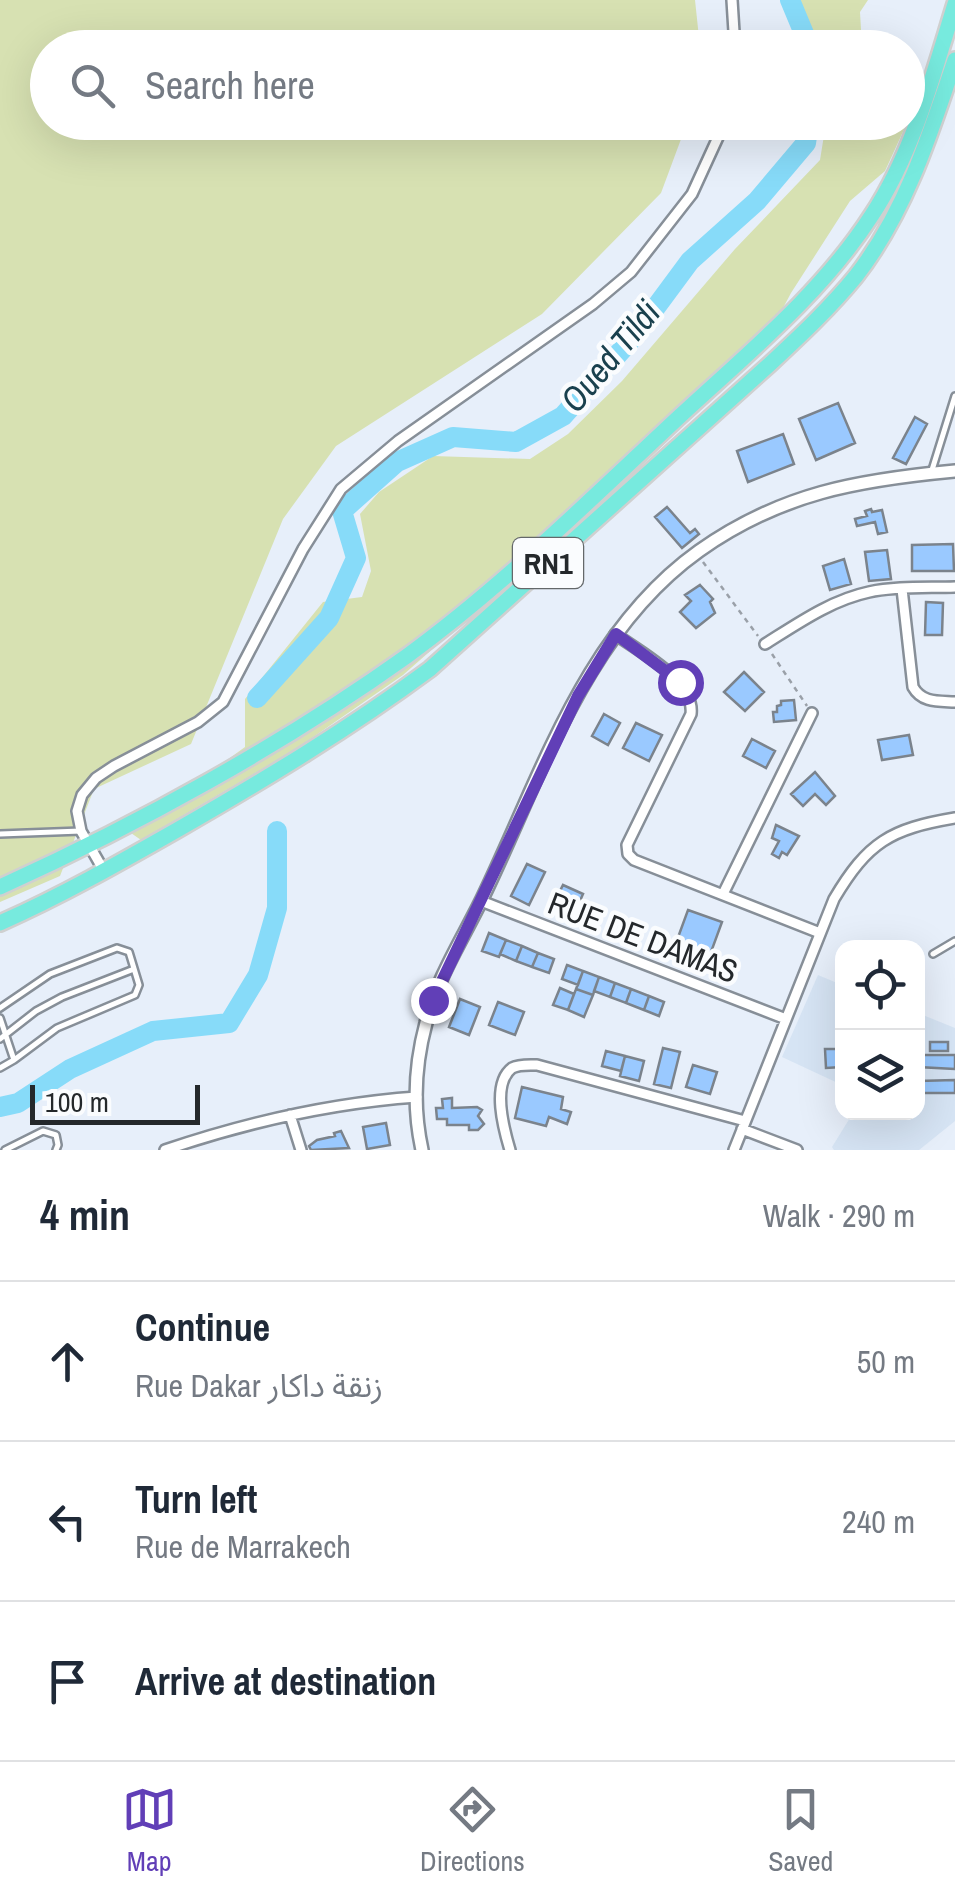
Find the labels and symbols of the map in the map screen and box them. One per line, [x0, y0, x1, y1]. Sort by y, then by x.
water label: Oued Tildi [550, 290, 670, 422]
road number: RN1 [513, 538, 583, 588]
route start [658, 660, 704, 706]
street label: RUE DE DAMAS [542, 881, 744, 993]
route end [411, 978, 457, 1024]
scale bar [30, 1080, 200, 1124]

